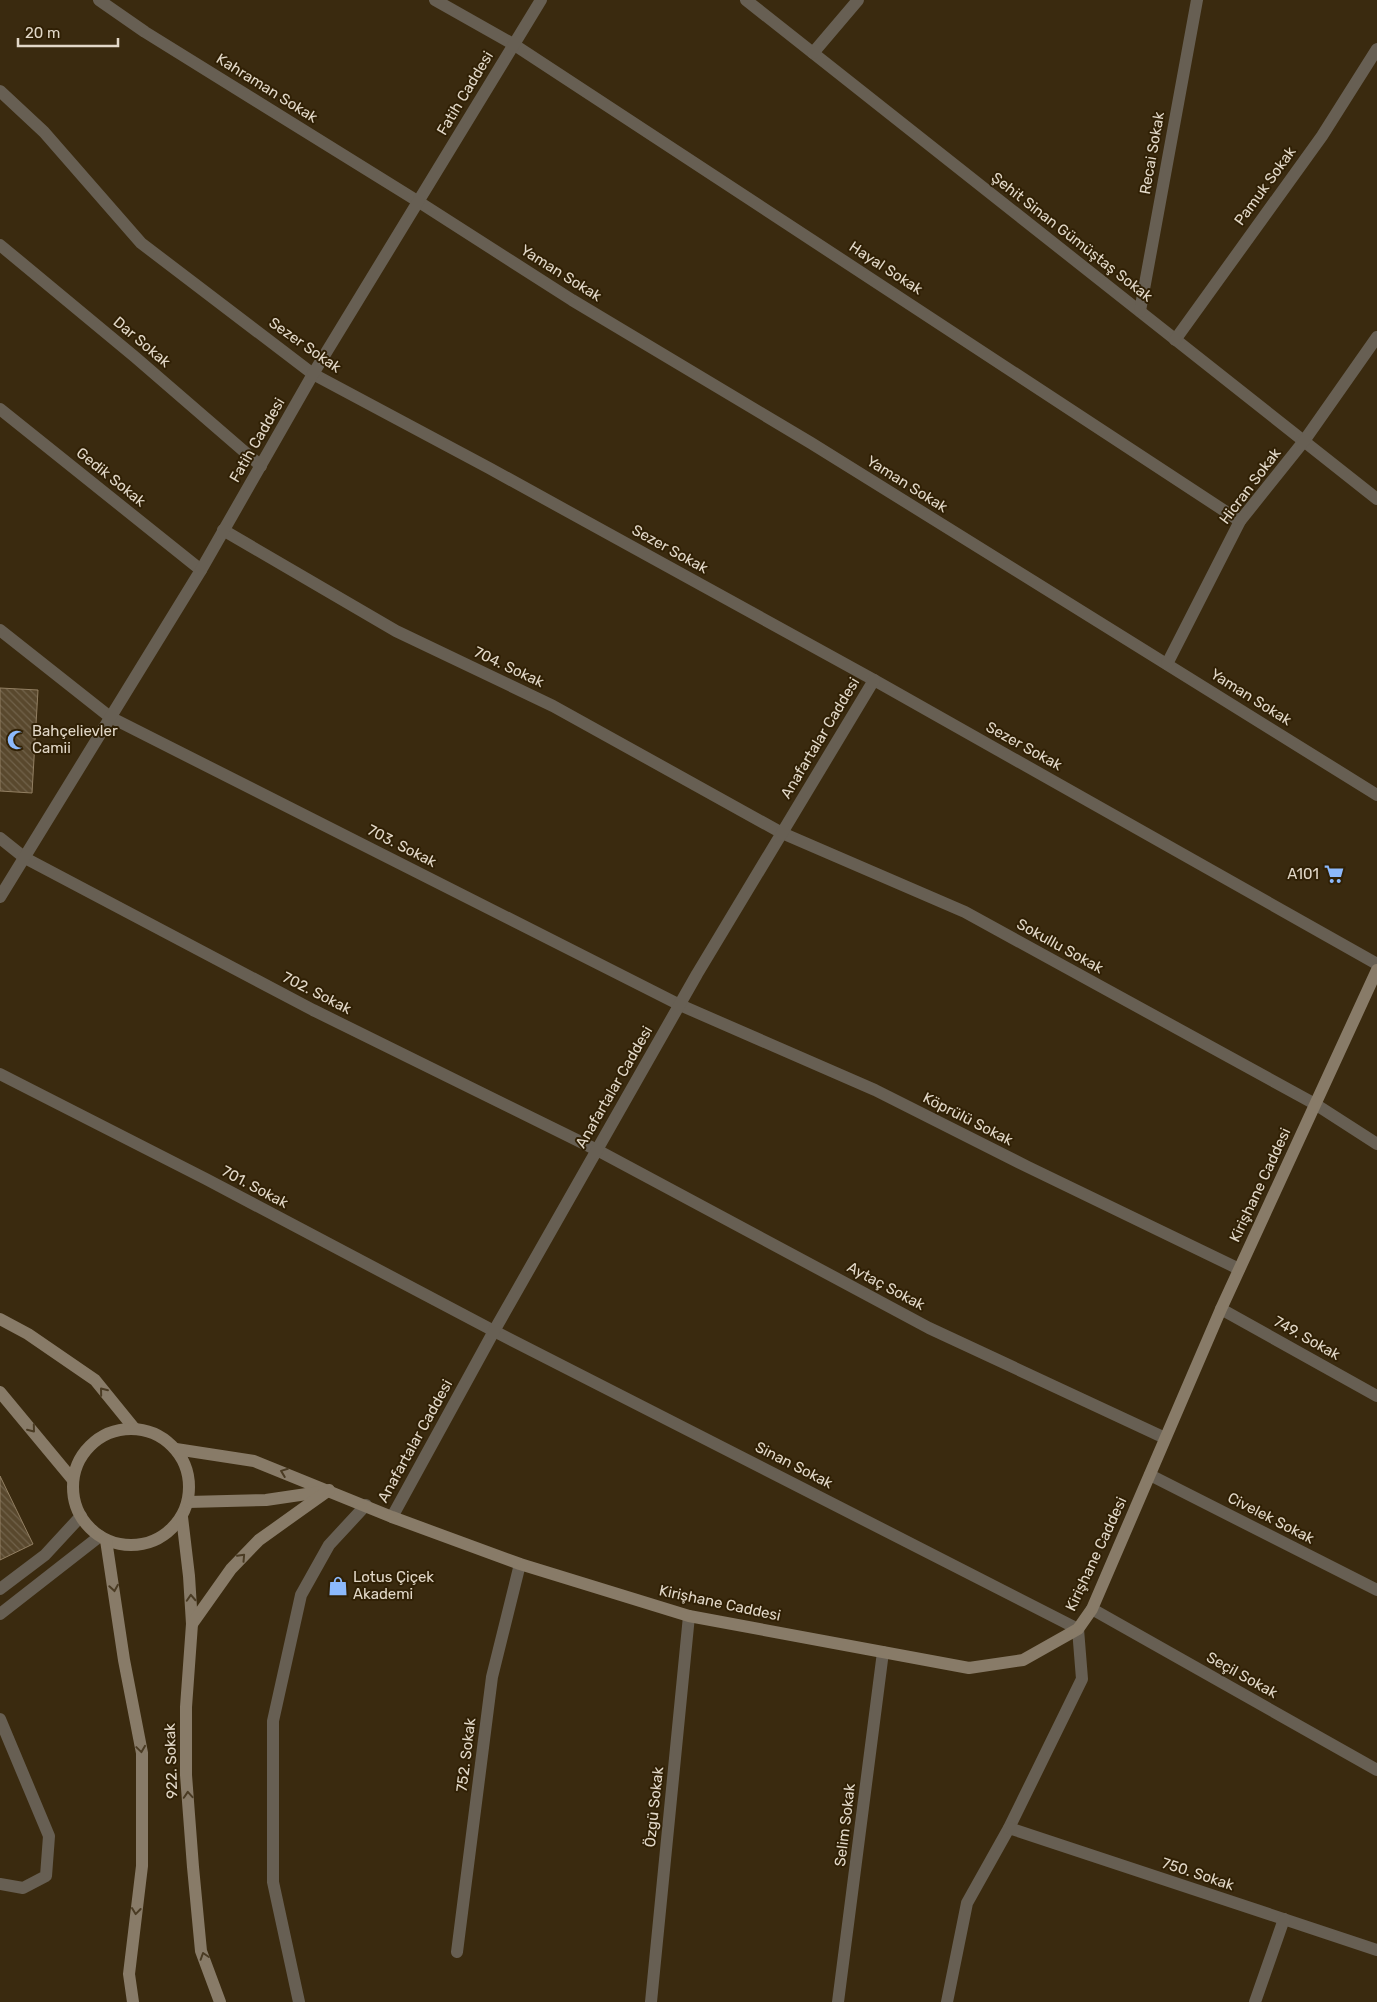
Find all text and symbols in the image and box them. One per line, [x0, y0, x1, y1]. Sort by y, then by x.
scale bar [18, 15, 118, 47]
text: 20 m [25, 24, 60, 42]
street label: Fatih Caddesi [433, 48, 497, 138]
street label: Kahraman Sokak [213, 50, 321, 127]
street label: Recai Sokak [1136, 110, 1168, 196]
street label: Pamuk Sokak [1230, 143, 1300, 229]
street label: Şehit Sinan Gümüştaş Sokak [988, 169, 1156, 306]
street label: Hayal Sokak [846, 238, 926, 299]
street label: Yaman Sokak [517, 241, 605, 305]
street label: Dar Sokak [110, 313, 174, 371]
street label: Sezer Sokak [265, 313, 345, 377]
street label: Fatih Caddesi [226, 395, 288, 485]
street label: Gedik Sokak [73, 444, 149, 511]
street label: Hicran Sokak [1215, 444, 1285, 528]
street label: Yaman Sokak [863, 452, 951, 516]
street label: Sezer Sokak [629, 521, 711, 577]
street label: 704. Sokak [471, 643, 547, 691]
street label: Yaman Sokak [1207, 665, 1295, 729]
street label: Anafartalar Caddesi [777, 674, 863, 802]
street label: Sezer Sokak [983, 718, 1065, 774]
place label: Bahçelievler Camii [32, 722, 118, 757]
mosque icon: Bahçelievler Camii [6, 729, 28, 751]
street label: 703. Sokak [364, 821, 440, 871]
supermarket icon: A101 [1323, 863, 1345, 885]
place label: A101 [1287, 865, 1319, 883]
street label: Sokullu Sokak [1014, 915, 1107, 977]
street label: 702. Sokak [279, 968, 355, 1018]
street label: Anafartalar Caddesi [572, 1023, 656, 1151]
street label: Köprülü Sokak [920, 1089, 1016, 1150]
street label: Kirişhane Caddesi [1226, 1125, 1294, 1245]
street label: 701. Sokak [219, 1162, 292, 1212]
street label: Aytaç Sokak [844, 1258, 928, 1314]
street label: 749. Sokak [1271, 1312, 1344, 1364]
street label: Anafartalar Caddesi [374, 1376, 456, 1506]
one-way arrow [101, 1388, 109, 1397]
one-way arrow [26, 1423, 35, 1432]
street label: Sinan Sokak [752, 1438, 836, 1492]
one-way arrow [280, 1468, 289, 1479]
street label: Civelek Sokak [1225, 1488, 1318, 1548]
street label: Kirişhane Caddesi [1062, 1494, 1130, 1614]
one-way arrow [236, 1554, 245, 1563]
place label: Lotus Çiçek Akademi [353, 1568, 434, 1603]
shop icon: Lotus Çiçek Akademi [327, 1575, 349, 1597]
street label: Kirişhane Caddesi [657, 1581, 783, 1625]
one-way arrow [108, 1585, 119, 1593]
one-way arrow [185, 1593, 196, 1601]
street label: Seçil Sokak [1203, 1648, 1281, 1702]
street label: 752. Sokak [453, 1717, 479, 1793]
street label: 922. Sokak [161, 1723, 181, 1799]
one-way arrow [135, 1744, 145, 1753]
street label: Özgü Sokak [641, 1766, 667, 1848]
street label: Selim Sokak [831, 1782, 859, 1868]
one-way arrow [182, 1791, 193, 1799]
street label: 750. Sokak [1160, 1854, 1237, 1894]
one-way arrow [131, 1907, 142, 1915]
one-way arrow [199, 1953, 209, 1961]

